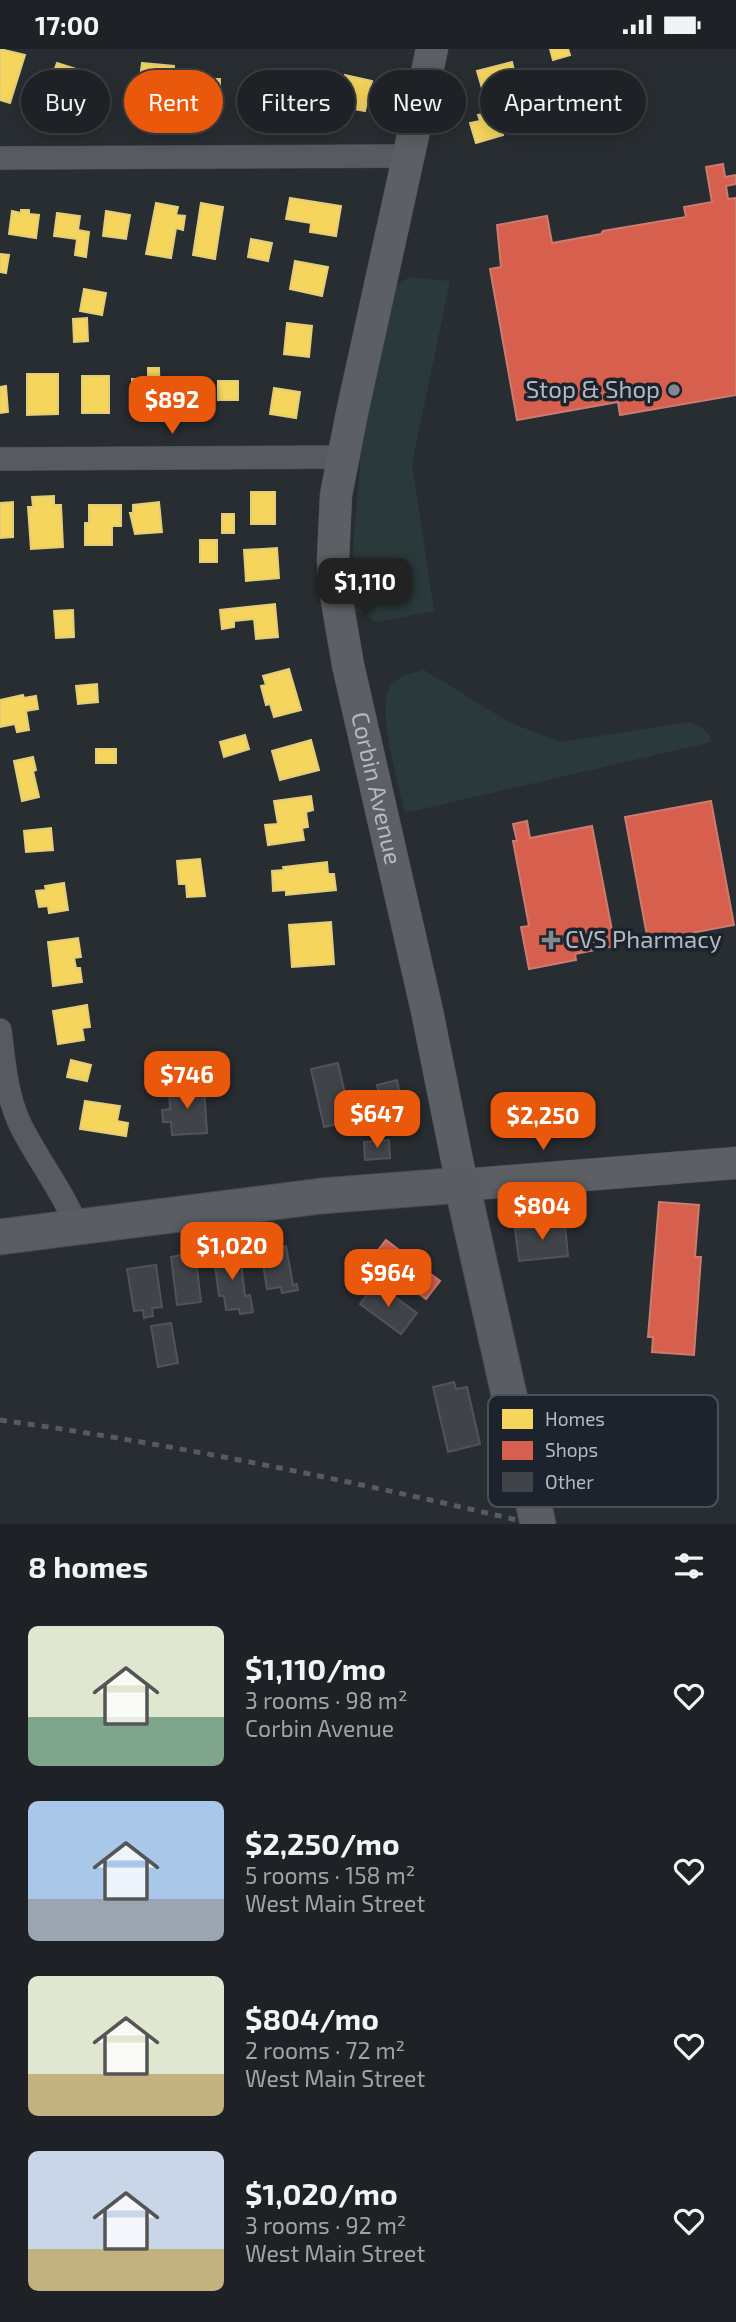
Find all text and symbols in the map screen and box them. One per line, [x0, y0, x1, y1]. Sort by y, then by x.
text: 17:00 [35, 9, 99, 40]
chip: Buy [21, 70, 110, 133]
chip: Rent [124, 70, 223, 133]
chip: Filters [237, 70, 355, 133]
chip: New [369, 70, 466, 133]
chip: Apartment [480, 70, 646, 133]
place label: Stop & Shop [526, 374, 660, 403]
pin: $892 [131, 377, 213, 436]
marker: Stop & Shop [666, 382, 682, 398]
text: $892 [145, 385, 199, 413]
pin: $1,110 [308, 559, 422, 618]
text: $1,110 [334, 567, 396, 595]
street label: Corbin Avenue [346, 709, 409, 867]
place label: CVS Pharmacy [565, 924, 722, 953]
marker: CVS Pharmacy [543, 932, 559, 948]
pin: $746 [146, 1051, 228, 1111]
text: $746 [160, 1060, 214, 1088]
pin: $647 [336, 1091, 418, 1150]
pin: $2,250 [486, 1093, 600, 1152]
text: $647 [350, 1099, 404, 1127]
text: $2,250 [507, 1101, 579, 1129]
pin: $804 [501, 1183, 583, 1242]
text: $804 [514, 1191, 570, 1219]
pin: $1,020 [175, 1223, 289, 1282]
text: $1,020 [196, 1231, 268, 1259]
pin: $964 [347, 1249, 429, 1309]
text: $964 [360, 1258, 416, 1286]
legend [488, 1395, 718, 1507]
text: Homes [545, 1407, 605, 1430]
text: Shops [545, 1438, 598, 1461]
text: Other [545, 1470, 594, 1493]
icon: filters [670, 1547, 708, 1585]
text: 8 homes [28, 1548, 148, 1584]
text: $1,110/mo [245, 1650, 386, 1686]
icon: home [84, 1654, 168, 1738]
icon: heart [670, 1677, 708, 1715]
text: 3 rooms · 98 m² [245, 1686, 407, 1714]
text: Corbin Avenue [245, 1714, 394, 1742]
text: $2,250/mo [245, 1825, 400, 1861]
icon: home [84, 1829, 168, 1913]
icon: heart [670, 1852, 708, 1890]
text: 5 rooms · 158 m² [245, 1861, 415, 1889]
text: West Main Street [245, 1889, 425, 1917]
text: $804/mo [245, 2000, 379, 2036]
icon: home [84, 2004, 168, 2088]
icon: heart [670, 2027, 708, 2065]
text: 2 rooms · 72 m² [245, 2036, 405, 2064]
text: West Main Street [245, 2064, 425, 2092]
text: $1,020/mo [245, 2175, 398, 2211]
icon: home [84, 2179, 168, 2263]
icon: heart [670, 2202, 708, 2240]
text: 3 rooms · 92 m² [245, 2211, 406, 2239]
text: West Main Street [245, 2239, 425, 2267]

